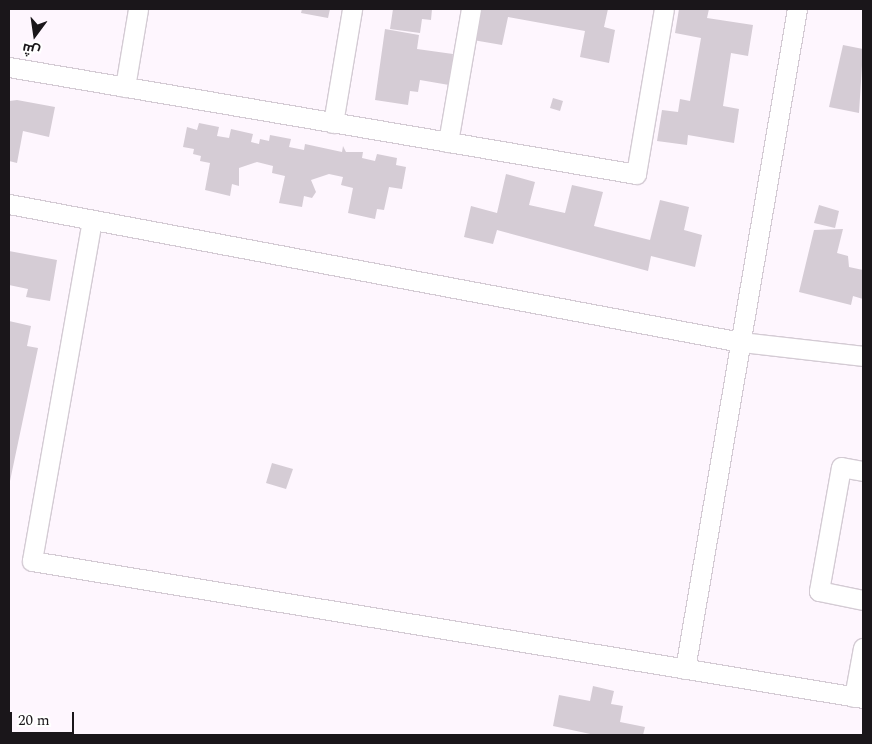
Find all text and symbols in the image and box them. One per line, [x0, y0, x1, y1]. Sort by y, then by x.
north arrow [10, 10, 60, 60]
text: ش [20, 38, 43, 62]
scale bar [12, 702, 76, 734]
text: 20 m [18, 709, 50, 732]

